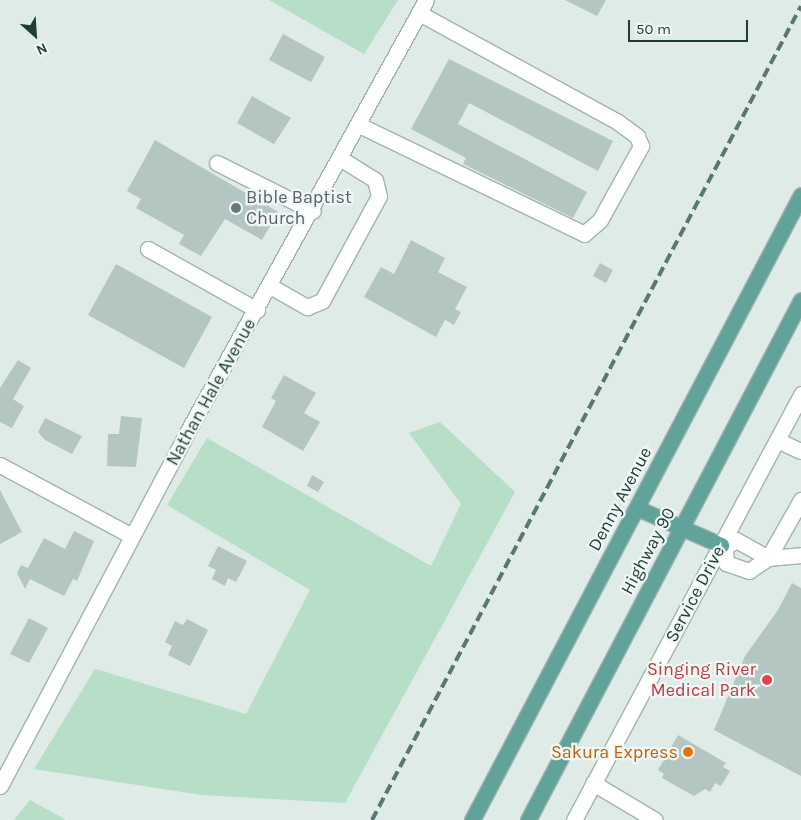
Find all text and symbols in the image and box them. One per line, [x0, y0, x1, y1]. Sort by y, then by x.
north arrow [10, 10, 60, 60]
scale bar [631, 10, 751, 42]
text: 50 m [636, 20, 671, 38]
text: N [34, 39, 50, 59]
place label: Bible Baptist Church [246, 187, 352, 230]
marker: Bible Baptist Church [230, 202, 242, 214]
street label: Nathan Hale Avenue [162, 315, 260, 469]
street label: Denny Avenue [584, 443, 656, 555]
street label: Highway 90 [616, 504, 680, 598]
street label: Service Drive [661, 542, 729, 646]
place label: Singing River Medical Park [647, 659, 756, 702]
marker: Singing River Medical Park [760, 673, 774, 687]
place label: Sakura Express [551, 741, 678, 763]
marker: Sakura Express [682, 746, 694, 758]

